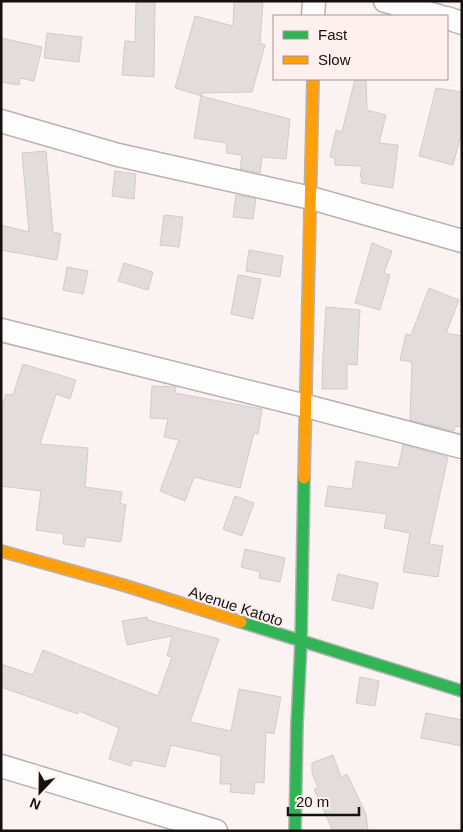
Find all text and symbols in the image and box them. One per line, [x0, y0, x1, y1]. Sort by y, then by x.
legend [273, 15, 448, 80]
text: Fast [318, 26, 348, 43]
text: Slow [318, 51, 351, 68]
street label: Avenue Katoto [187, 583, 285, 629]
north arrow [15, 767, 65, 817]
scale bar [288, 784, 359, 816]
text: 20 m [296, 793, 329, 810]
text: N [27, 795, 43, 813]

